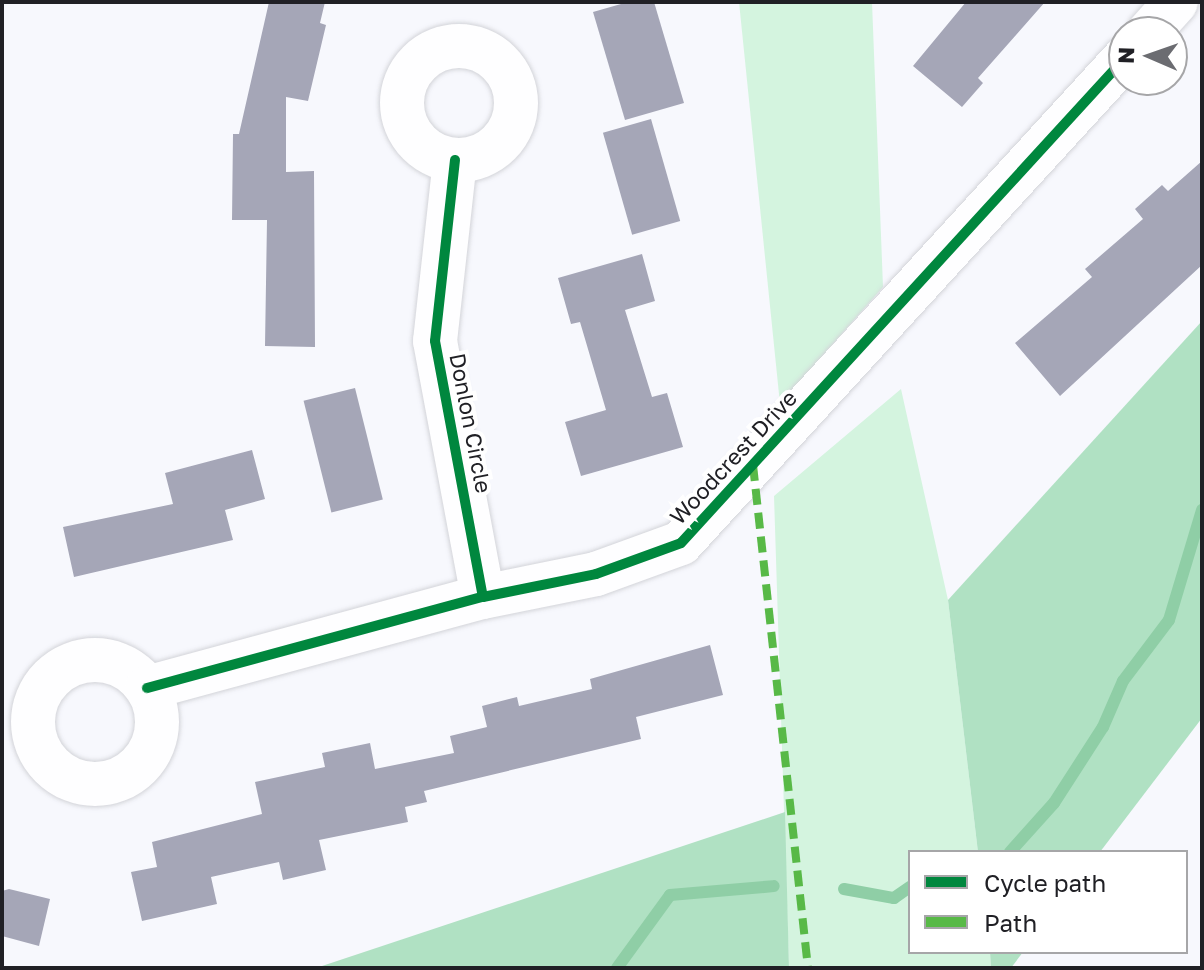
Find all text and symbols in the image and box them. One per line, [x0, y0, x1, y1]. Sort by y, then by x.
north arrow [1108, 16, 1188, 96]
text: N [1112, 46, 1139, 64]
street label: Donlon Circle [444, 351, 498, 495]
street label: Woodcrest Drive [664, 384, 802, 530]
legend [908, 850, 1188, 954]
text: Cycle path [984, 868, 1106, 897]
text: Path [984, 908, 1037, 937]

